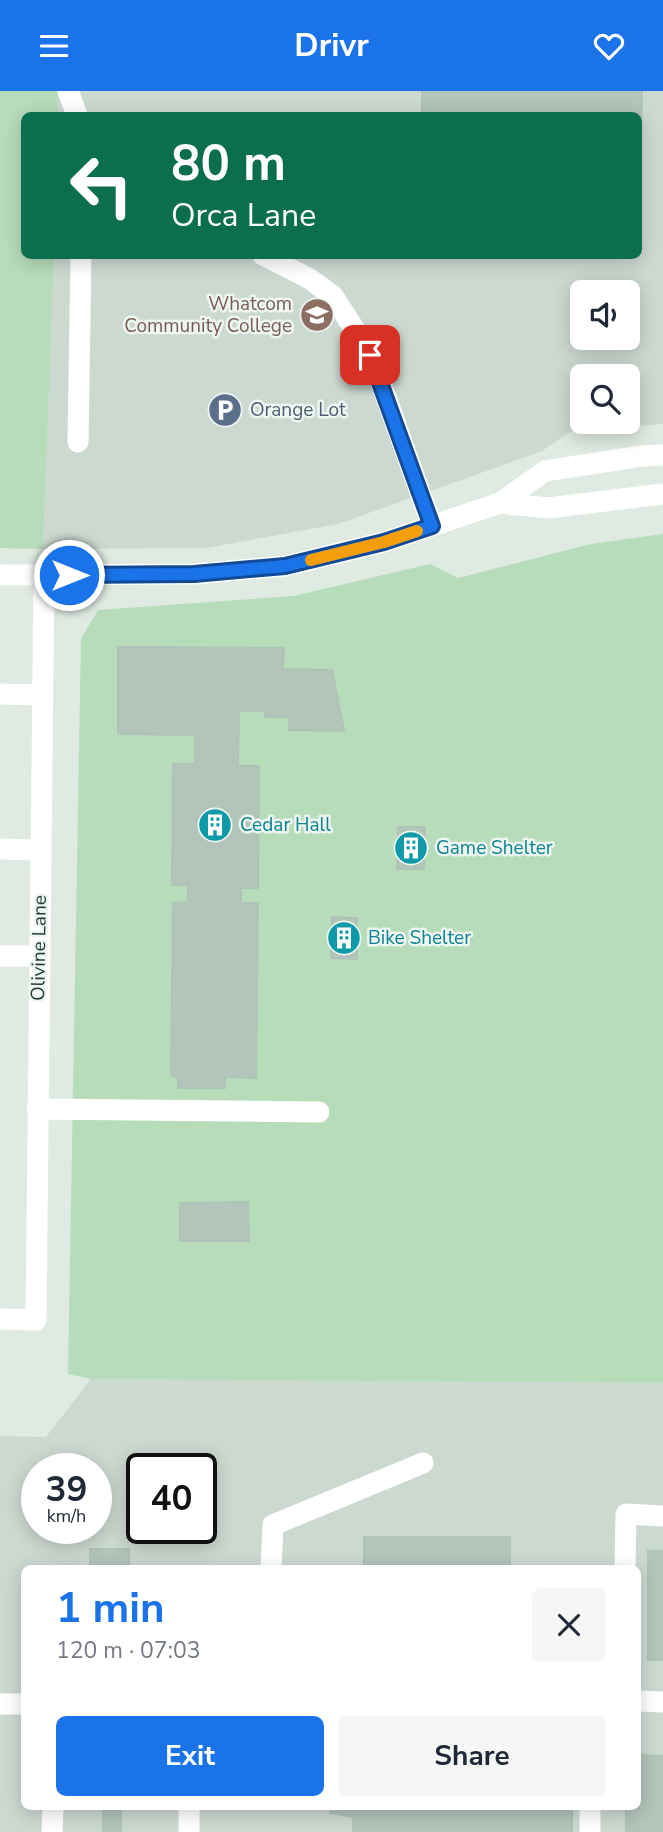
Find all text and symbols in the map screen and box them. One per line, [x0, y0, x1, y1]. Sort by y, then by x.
text: Drivr [294, 24, 369, 67]
icon: menu [35, 27, 73, 65]
icon: heart [590, 27, 628, 65]
text: 80 m [171, 130, 286, 197]
icon: left [56, 140, 147, 231]
text: Orca Lane [171, 194, 316, 237]
map controls [570, 280, 640, 434]
button: sound [570, 280, 640, 350]
place label: Whatcom Community College [124, 291, 292, 339]
school or university icon: Whatcom Community College [298, 296, 336, 334]
pin [340, 325, 400, 385]
icon: arrive [351, 336, 389, 374]
button: search [570, 364, 640, 434]
parking icon: Orange Lot [206, 391, 244, 429]
place label: Orange Lot [250, 397, 346, 423]
position arrow [32, 538, 106, 612]
building icon: Cedar Hall [196, 806, 234, 844]
place label: Cedar Hall [240, 812, 331, 838]
building icon: Game Shelter [392, 829, 430, 867]
place label: Game Shelter [436, 835, 553, 861]
street label: Olivine Lane [25, 895, 53, 1001]
building icon: Bike Shelter [325, 919, 363, 957]
place label: Bike Shelter [368, 925, 471, 951]
speed limit sign: 40 [126, 1453, 217, 1544]
text: 39 [45, 1466, 88, 1513]
text: km/h [47, 1504, 86, 1528]
text: 1 min [56, 1580, 165, 1637]
button: close [532, 1588, 606, 1662]
text: 120 m · 07:03 [56, 1635, 201, 1666]
button: Exit [56, 1716, 324, 1796]
button: Share [338, 1716, 606, 1796]

